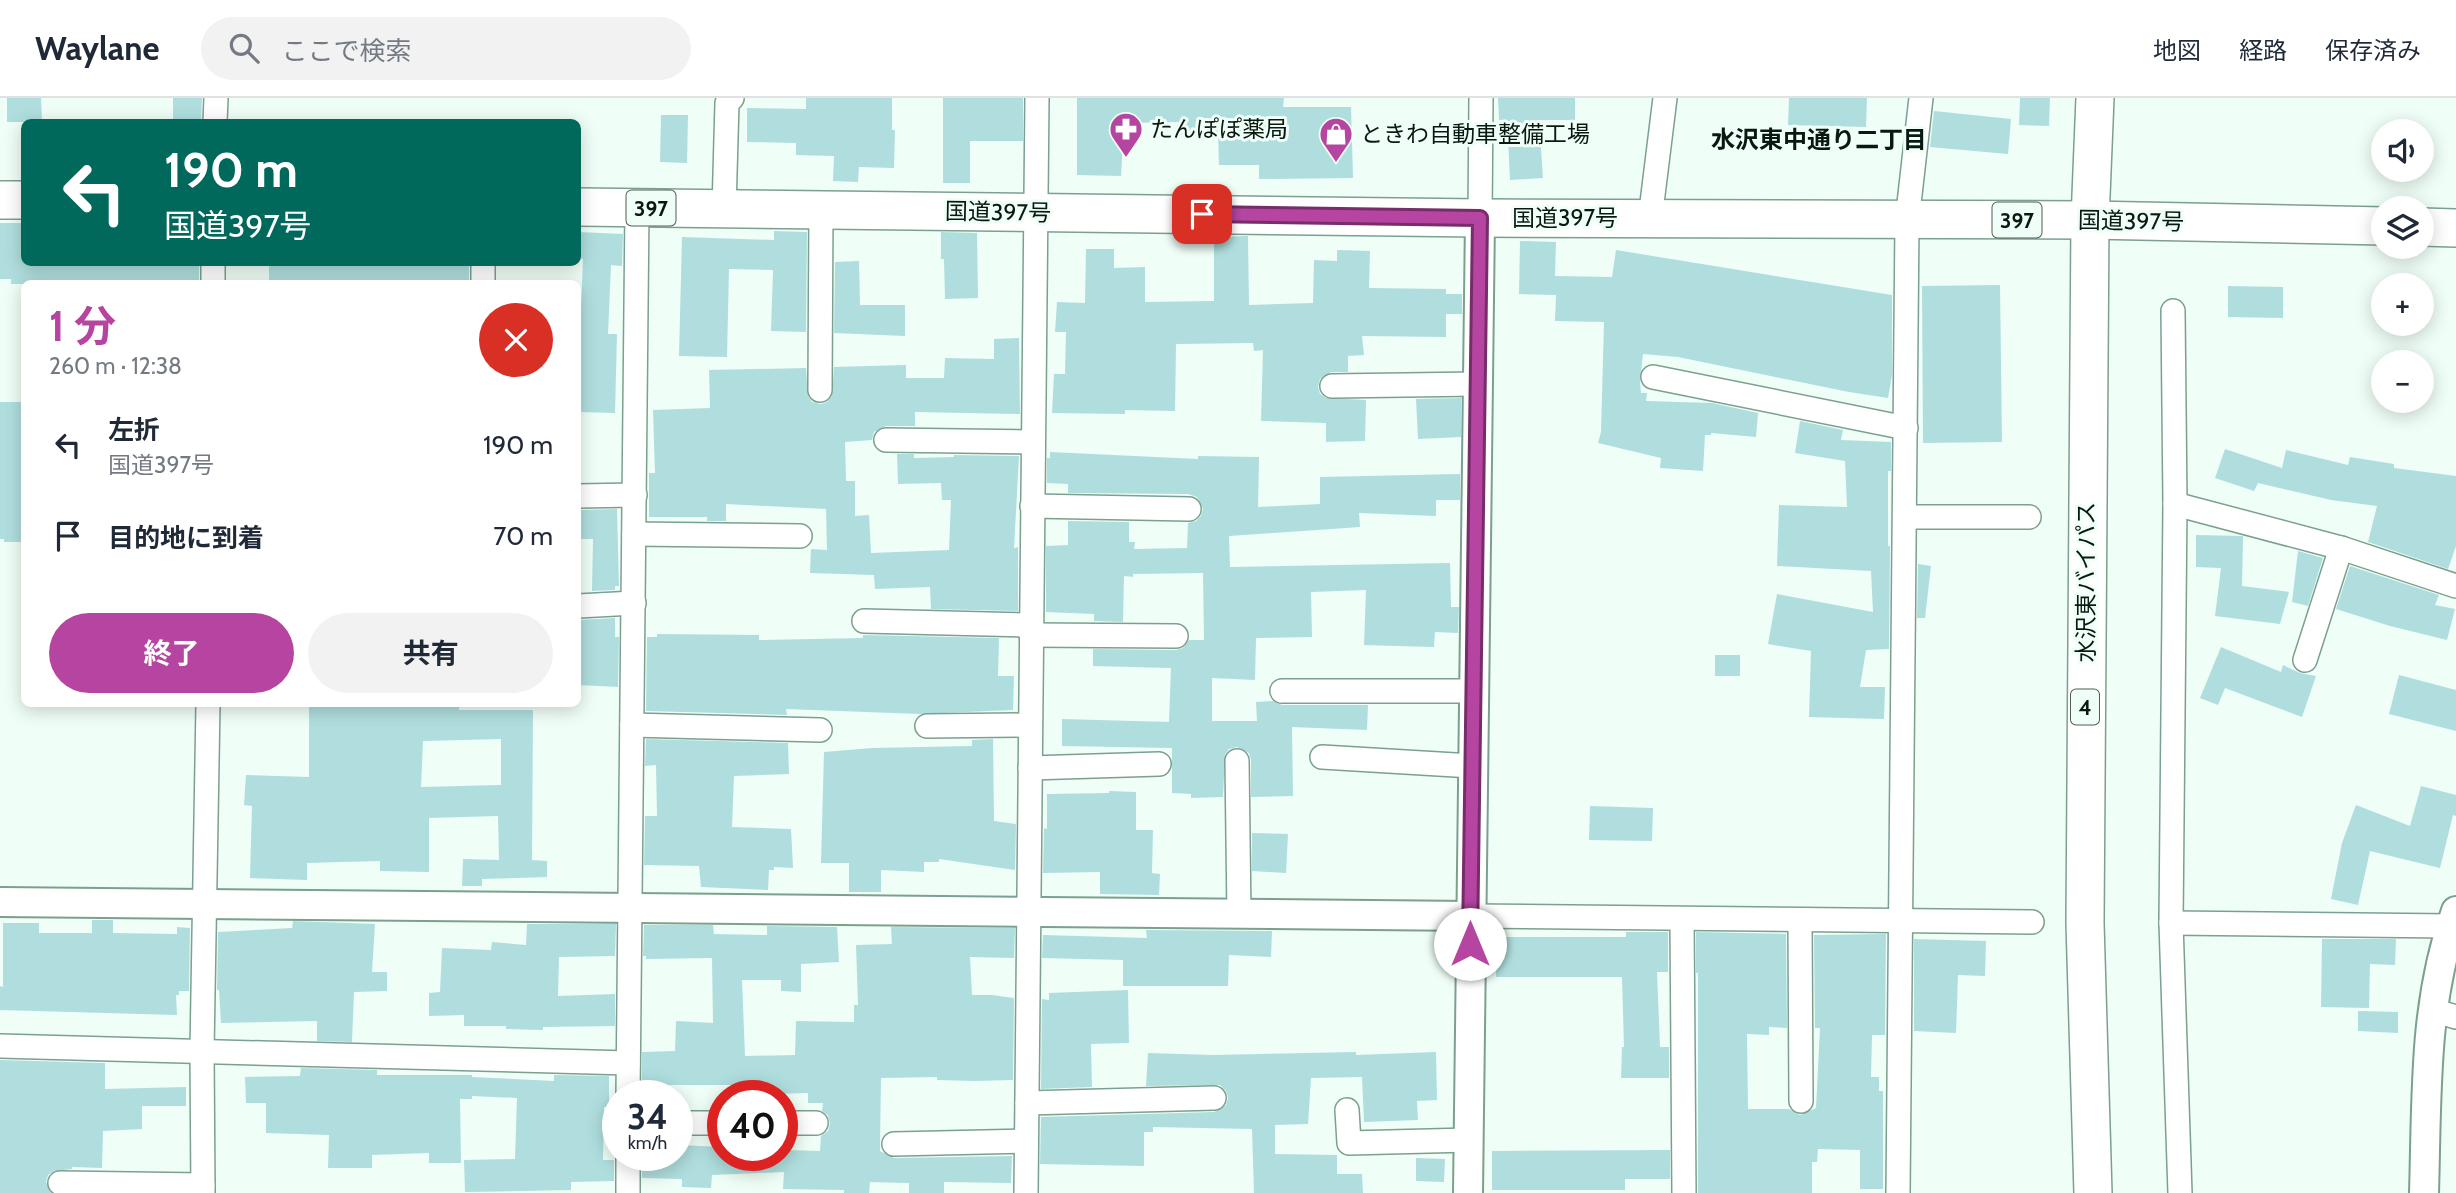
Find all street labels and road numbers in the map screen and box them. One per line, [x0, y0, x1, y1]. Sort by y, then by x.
road number: 397 [626, 190, 676, 226]
street label: 国道397号 [945, 197, 1051, 227]
road number: 397 [1993, 202, 2042, 238]
street label: 国道397号 [1512, 204, 1618, 232]
street label: 国道397号 [2078, 206, 2184, 236]
street label: 水沢東バイパス [2072, 502, 2100, 662]
road number: 4 [2071, 690, 2099, 724]

